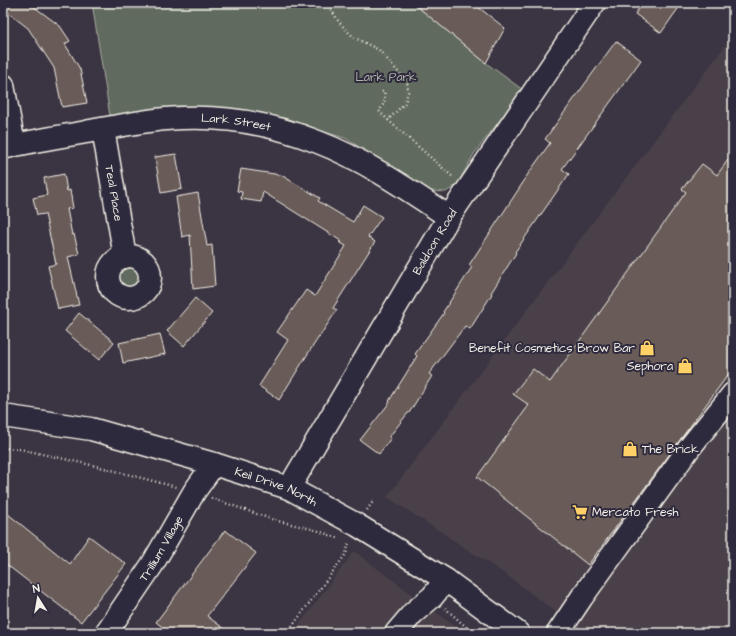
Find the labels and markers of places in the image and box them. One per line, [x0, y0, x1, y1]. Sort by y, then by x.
shop icon: Benefit Cosmetics Brow Bar [638, 339, 656, 357]
place label: Benefit Cosmetics Brow Bar [469, 340, 635, 357]
shop icon: Sephora [676, 357, 694, 375]
place label: Sephora [627, 358, 673, 375]
shop icon: The Brick [621, 440, 639, 458]
place label: The Brick [642, 441, 699, 458]
supermarket icon: Mercato Fresh [571, 503, 589, 521]
place label: Mercato Fresh [592, 504, 679, 521]

